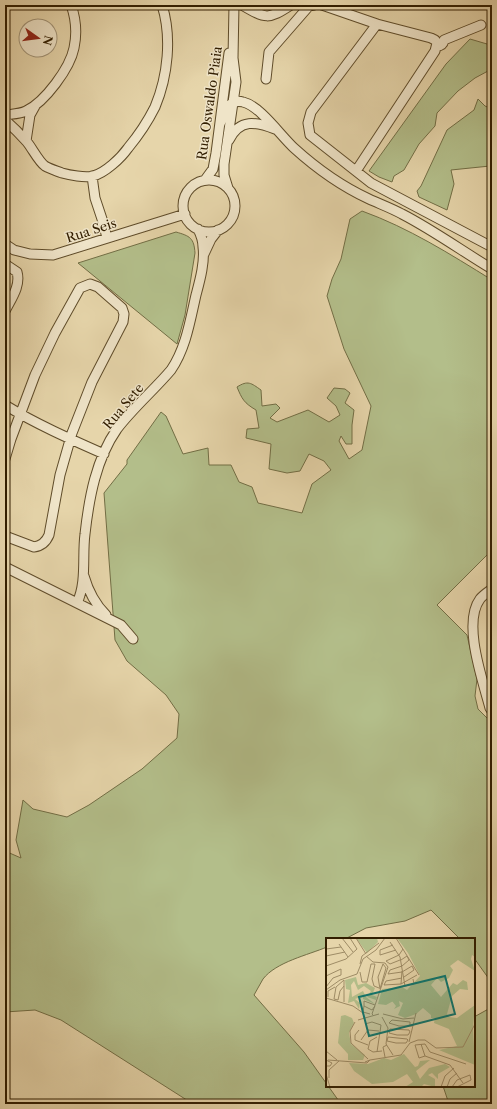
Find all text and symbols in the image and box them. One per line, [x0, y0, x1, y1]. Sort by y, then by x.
north arrow [18, 18, 58, 58]
text: N [40, 34, 56, 47]
street label: Rua Oswaldo Piaia [193, 45, 225, 161]
street label: Rua Seis [64, 214, 119, 246]
street label: Rua Sete [99, 380, 147, 432]
inset map [326, 938, 475, 1087]

